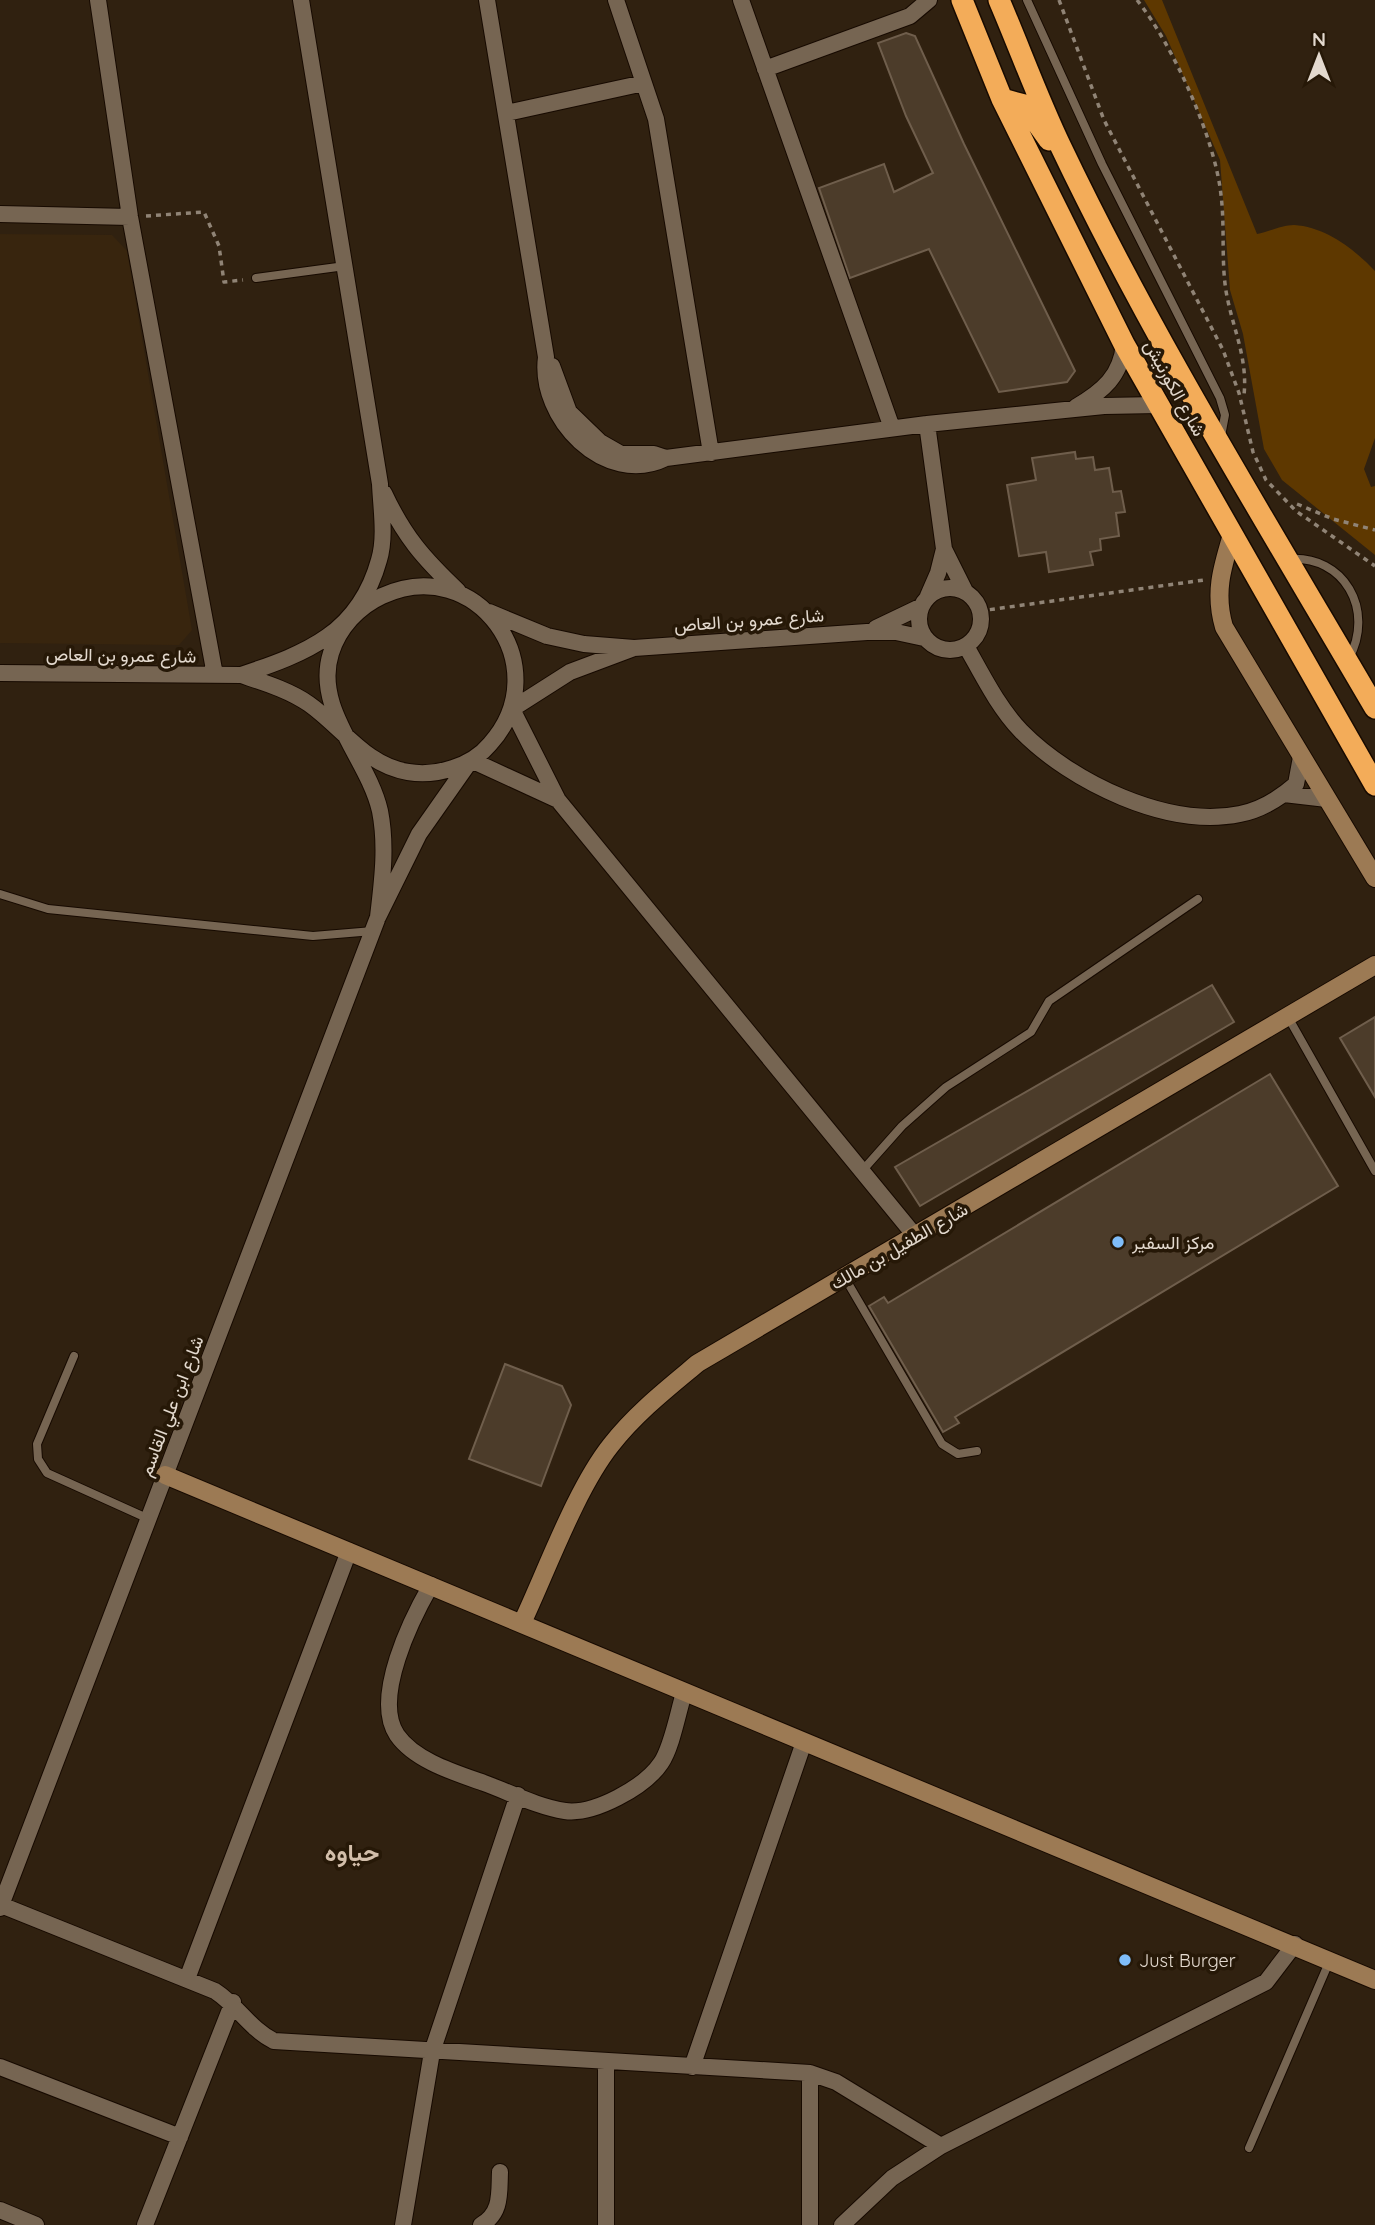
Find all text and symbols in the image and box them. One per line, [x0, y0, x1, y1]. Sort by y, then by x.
north arrow [1284, 21, 1354, 91]
text: N [1312, 27, 1326, 51]
street label: شارع الكورنيش [1138, 336, 1211, 441]
street label: شارع عمرو بن العاص [673, 603, 825, 638]
street label: شارع عمرو بن العاص [46, 642, 196, 669]
street label: شارع الطفيل بن مالك [826, 1197, 972, 1296]
place label: مركز السفير [1131, 1231, 1214, 1254]
marker: مركز السفير [1110, 1234, 1126, 1250]
street label: شارع ابن علي القاسم [134, 1332, 212, 1481]
district label: حياوه [325, 1837, 379, 1868]
place label: Just Burger [1139, 1949, 1236, 1972]
marker: Just Burger [1117, 1952, 1133, 1968]

